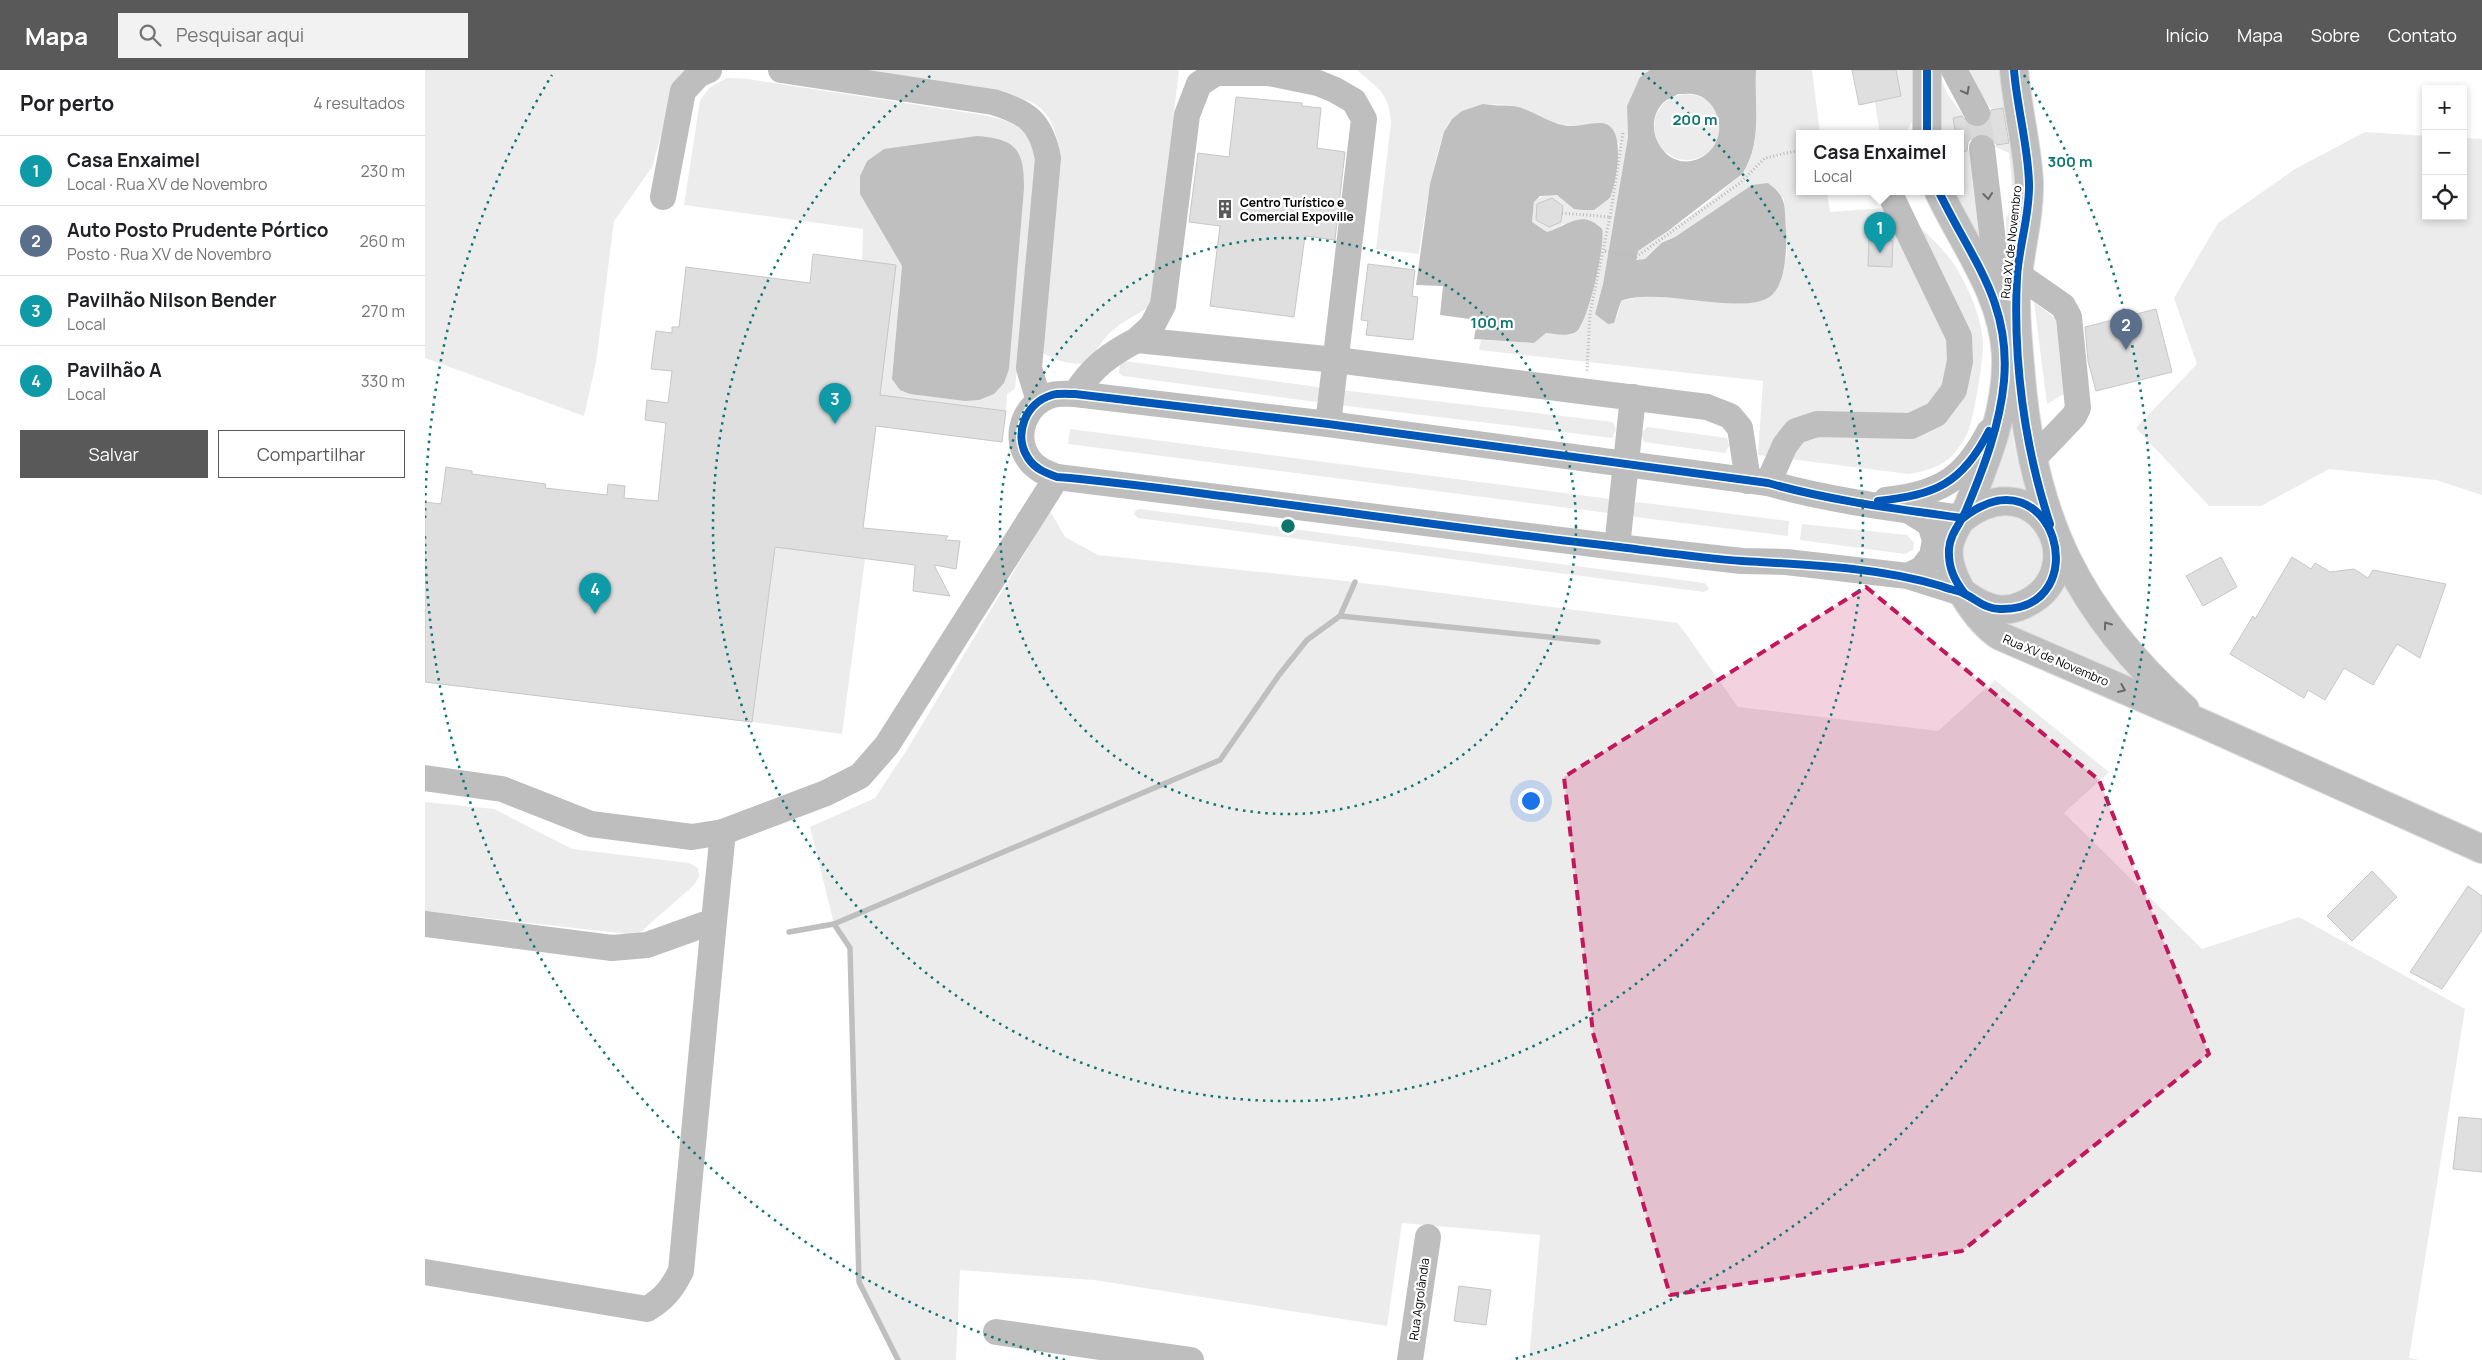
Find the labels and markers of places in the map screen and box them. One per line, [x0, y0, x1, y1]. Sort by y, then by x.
place label: Centro Turístico e Comercial Expoville [1240, 194, 1354, 225]
building icon: Centro Turístico e Comercial Expoville [1214, 198, 1236, 220]
pin: 1 [1864, 212, 1896, 253]
pin: 2 [2110, 309, 2142, 350]
pin: 3 [819, 383, 851, 424]
centre of rings [1279, 517, 1297, 535]
pin: 4 [579, 573, 611, 614]

